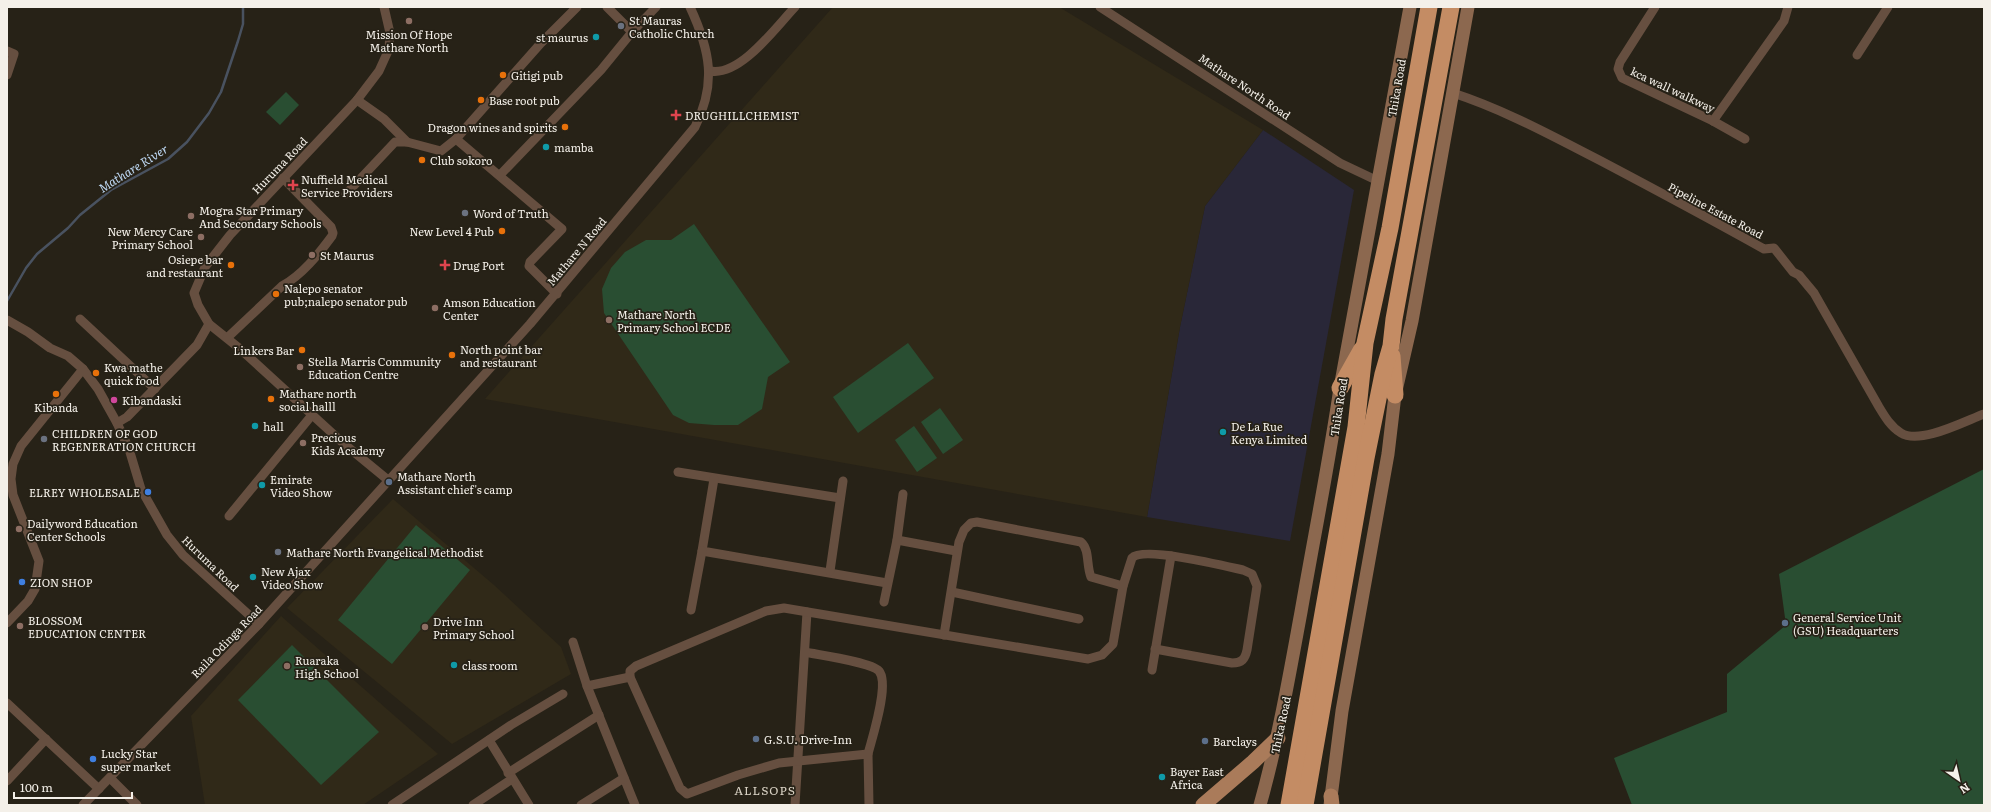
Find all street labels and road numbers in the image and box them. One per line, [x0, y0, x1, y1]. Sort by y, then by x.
street label: Mathare North Road [1196, 49, 1294, 123]
street label: Thika Road [1383, 57, 1409, 118]
street label: kca wall walkway [1628, 62, 1718, 116]
street label: Huruma Road [248, 133, 311, 197]
street label: Pipeline Estate Road [1666, 178, 1767, 242]
street label: Mathare N Road [543, 213, 610, 289]
street label: Thika Road [1326, 376, 1351, 437]
street label: Huruma Road [179, 532, 243, 595]
street label: Raila Odinga Road [187, 601, 265, 681]
street label: Thika Road [1266, 694, 1294, 755]

